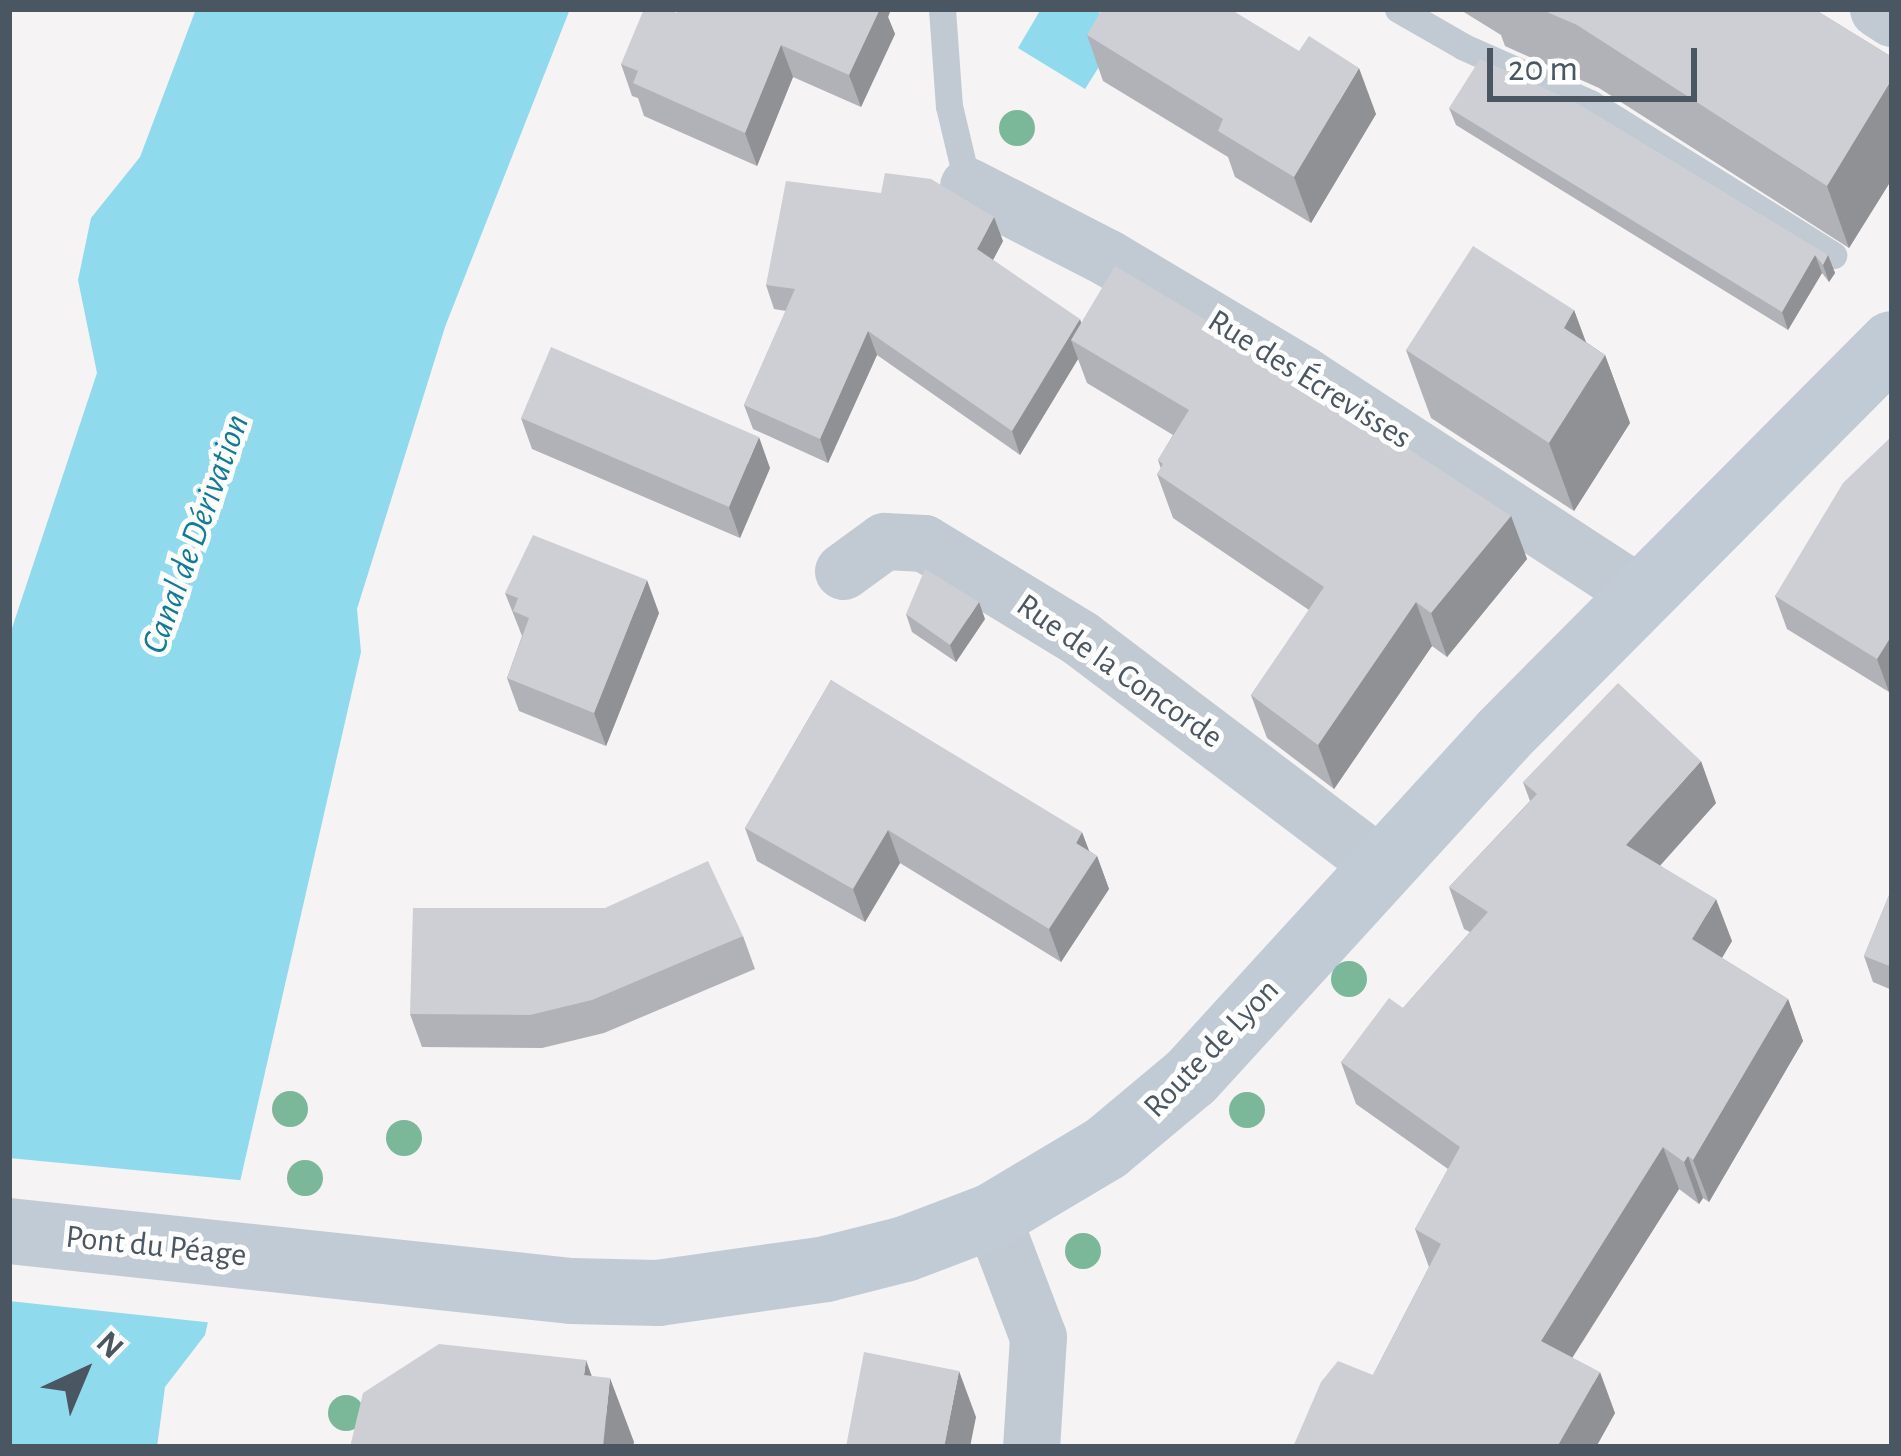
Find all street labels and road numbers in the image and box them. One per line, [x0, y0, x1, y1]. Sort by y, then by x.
street label: Rue des Écrevisses [1200, 302, 1418, 458]
street label: Rue de la Concorde [1008, 586, 1230, 758]
street label: Route de Lyon [1136, 971, 1288, 1127]
street label: Pont du Péage [64, 1218, 248, 1276]

